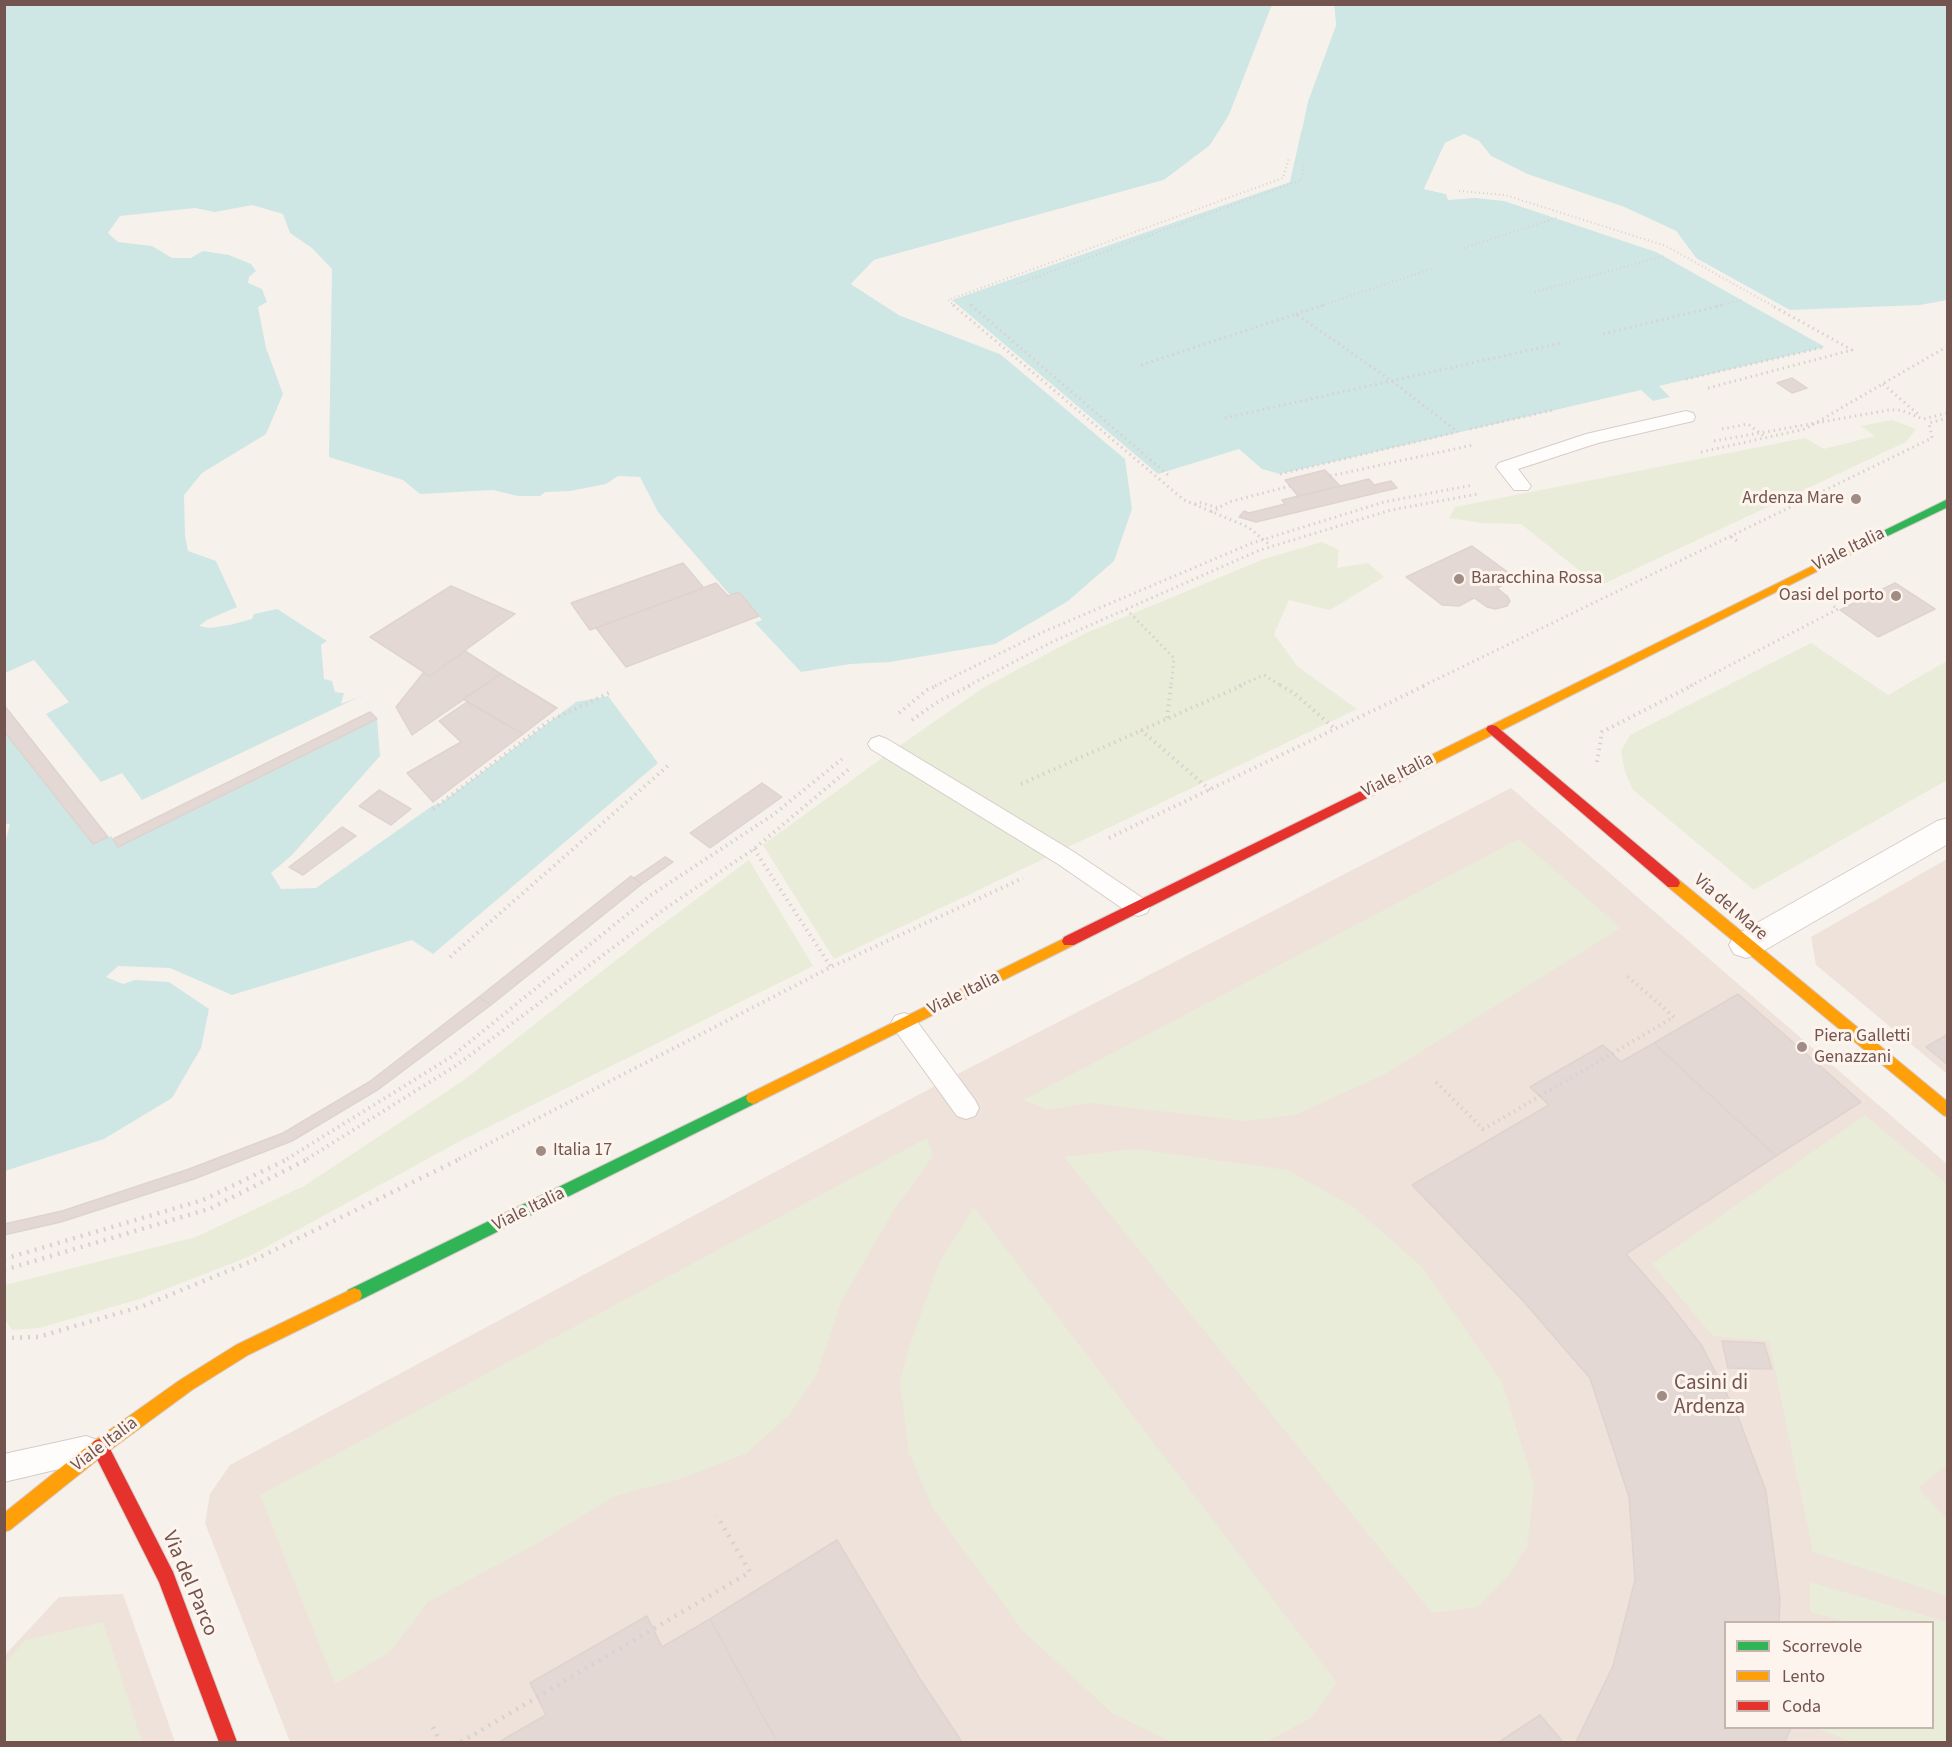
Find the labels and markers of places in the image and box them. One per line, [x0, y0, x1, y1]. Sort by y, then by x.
place label: Ardenza Mare [1742, 488, 1844, 510]
marker: Ardenza Mare [1849, 492, 1863, 506]
place label: Baracchina Rossa [1471, 568, 1602, 590]
marker: Baracchina Rossa [1452, 572, 1466, 586]
place label: Oasi del porto [1779, 585, 1884, 607]
marker: Oasi del porto [1889, 589, 1903, 603]
place label: Piera Galletti Genazzani [1814, 1026, 1910, 1068]
marker: Piera Galletti Genazzani [1795, 1040, 1809, 1054]
place label: Italia 17 [553, 1140, 612, 1162]
marker: Italia 17 [534, 1144, 548, 1158]
place label: Casini di Ardenza [1674, 1371, 1748, 1421]
marker: Casini di Ardenza [1655, 1389, 1669, 1403]

